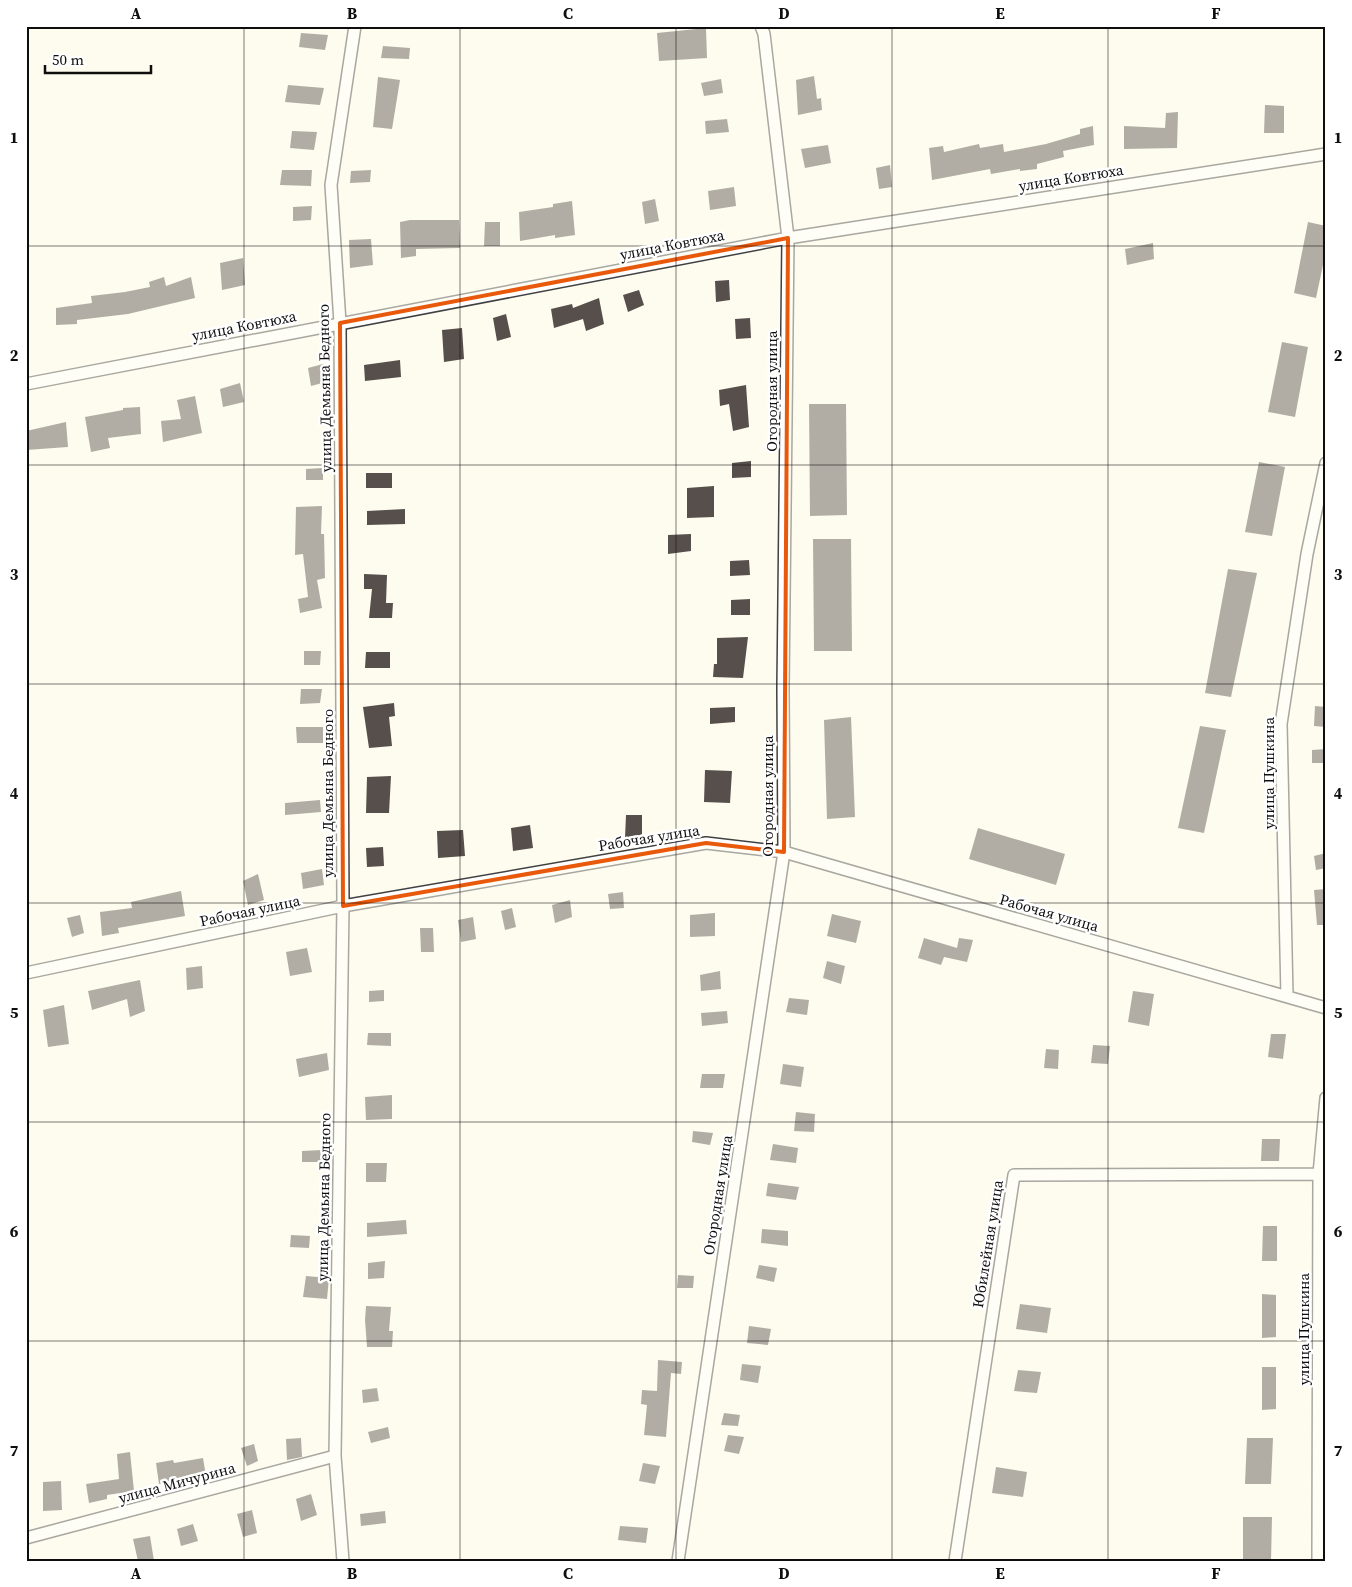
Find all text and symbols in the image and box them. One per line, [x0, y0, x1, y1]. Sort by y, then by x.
text: A [131, 2, 142, 24]
text: B [347, 2, 358, 24]
text: C [563, 2, 573, 24]
text: D [778, 2, 790, 24]
text: E [995, 2, 1005, 24]
text: F [1211, 2, 1221, 24]
scale bar [45, 42, 151, 74]
text: 50 m [52, 49, 84, 70]
text: 1 [10, 126, 18, 148]
text: 1 [1334, 126, 1342, 148]
street label: улица Ковтюха [1017, 159, 1125, 196]
street label: улица Ковтюха [618, 224, 726, 265]
street label: улица Демьяна Бедного [313, 304, 336, 472]
street label: улица Ковтюха [190, 305, 298, 346]
street label: Огородная улица [761, 330, 782, 452]
text: 2 [10, 344, 19, 366]
text: 2 [1334, 344, 1343, 366]
text: 3 [10, 563, 19, 585]
text: 3 [1334, 563, 1343, 585]
street label: улица Демьяна Бедного [317, 709, 338, 877]
street label: улица Пушкина [1258, 716, 1279, 829]
street label: Огородная улица [757, 735, 778, 857]
text: 4 [10, 782, 19, 804]
text: 4 [1334, 782, 1343, 804]
street label: Рабочая улица [597, 819, 701, 856]
street label: Рабочая улица [997, 888, 1102, 937]
street label: Рабочая улица [198, 890, 302, 931]
text: 5 [10, 1001, 19, 1023]
text: 5 [1334, 1001, 1343, 1023]
street label: улица Демьяна Бедного [312, 1113, 335, 1281]
street label: Огородная улица [698, 1133, 737, 1257]
street label: Юбилейная улица [967, 1178, 1008, 1309]
text: 6 [10, 1220, 19, 1242]
text: 6 [1334, 1220, 1343, 1242]
street label: улица Пушкина [1293, 1272, 1314, 1385]
text: 7 [10, 1439, 19, 1461]
text: 7 [1334, 1439, 1343, 1461]
street label: улица Мичурина [116, 1457, 238, 1508]
text: A [131, 1562, 142, 1584]
text: B [347, 1562, 358, 1584]
text: C [563, 1562, 573, 1584]
text: D [778, 1562, 790, 1584]
text: E [995, 1562, 1005, 1584]
text: F [1211, 1562, 1221, 1584]

